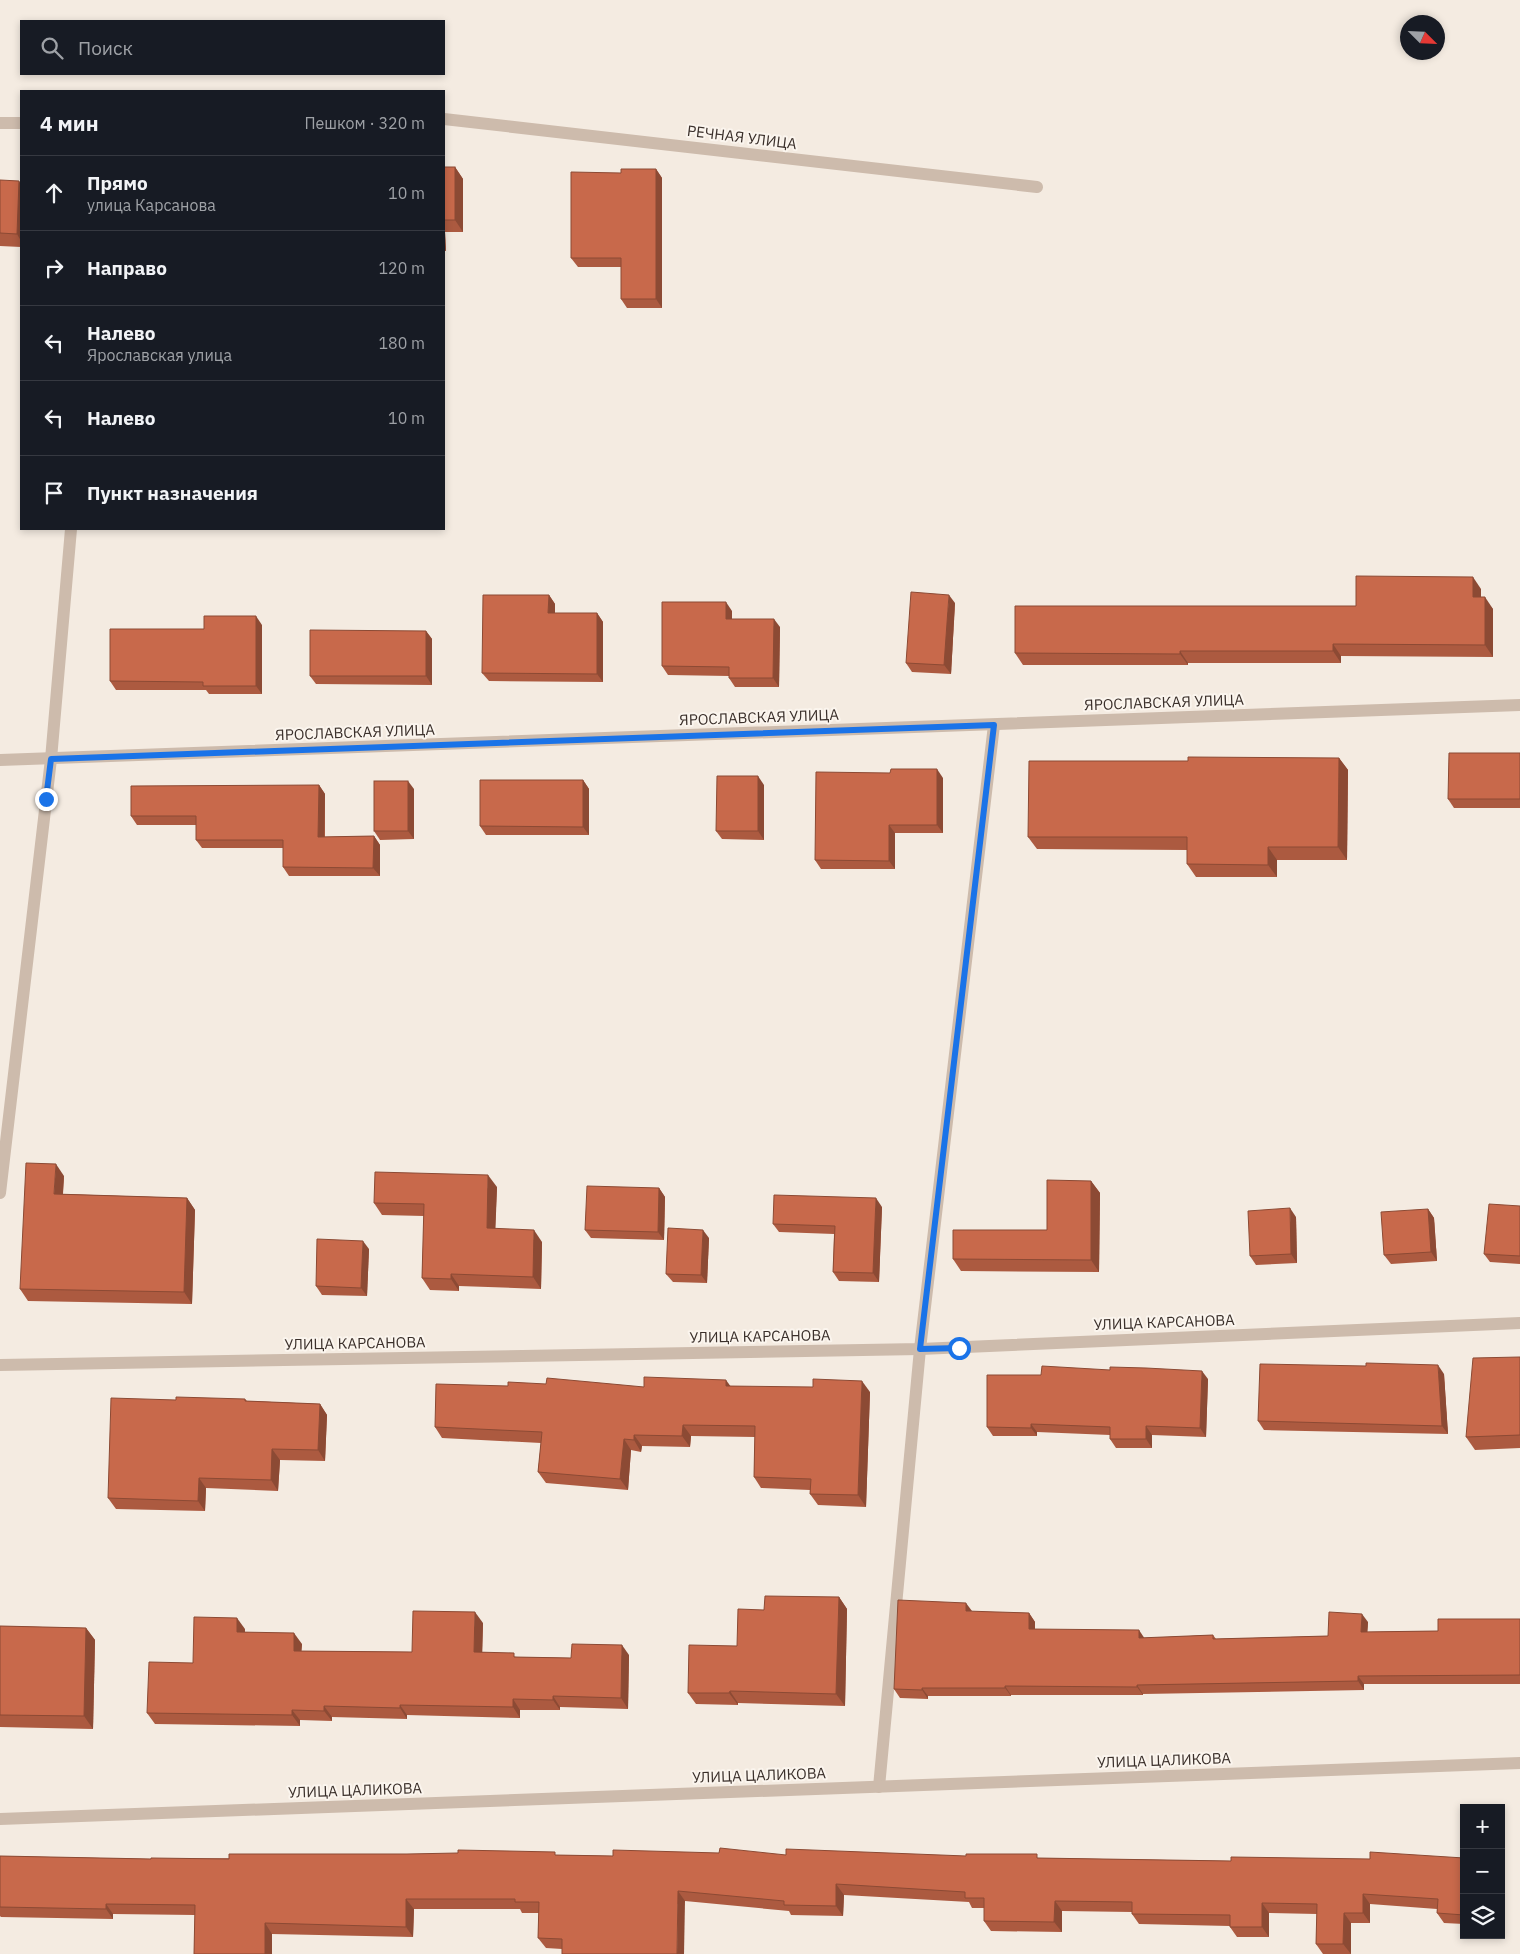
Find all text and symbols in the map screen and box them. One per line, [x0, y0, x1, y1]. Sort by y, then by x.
north arrow [1400, 15, 1445, 60]
search box [20, 20, 445, 75]
icon: search [38, 34, 66, 62]
text: Поиск [78, 36, 133, 60]
text: 4 мин [40, 109, 99, 137]
text: Пешком · 320 m [304, 113, 425, 133]
street label: РЕЧНАЯ УЛИЦА [686, 121, 798, 153]
text: Прямо [87, 171, 148, 195]
icon: ahead [40, 179, 68, 207]
text: 10 m [388, 183, 425, 203]
text: улица Карсанова [87, 195, 216, 215]
icon: right [40, 254, 68, 282]
text: Направо [87, 256, 167, 280]
text: 120 m [378, 258, 425, 278]
text: Налево [87, 321, 156, 345]
icon: left [40, 329, 68, 357]
text: 180 m [378, 333, 425, 353]
text: Ярославская улица [87, 345, 232, 365]
icon: left [40, 404, 68, 432]
text: Налево [87, 406, 156, 430]
text: 10 m [388, 408, 425, 428]
icon: arrive [40, 479, 68, 507]
text: Пункт назначения [87, 481, 258, 505]
street label: ЯРОСЛАВСКАЯ УЛИЦА [1084, 690, 1245, 714]
street label: ЯРОСЛАВСКАЯ УЛИЦА [679, 705, 840, 729]
street label: ЯРОСЛАВСКАЯ УЛИЦА [275, 720, 436, 744]
route end [35, 788, 58, 811]
street label: УЛИЦА КАРСАНОВА [1093, 1310, 1235, 1334]
street label: УЛИЦА КАРСАНОВА [689, 1325, 831, 1347]
street label: УЛИЦА КАРСАНОВА [284, 1332, 426, 1354]
route start [948, 1337, 971, 1360]
street label: УЛИЦА ЦАЛИКОВА [1097, 1748, 1232, 1772]
street label: УЛИЦА ЦАЛИКОВА [692, 1763, 827, 1787]
street label: УЛИЦА ЦАЛИКОВА [288, 1778, 423, 1802]
map controls [1460, 1804, 1505, 1939]
button: + [1460, 1804, 1505, 1849]
button: − [1460, 1849, 1505, 1894]
button: layers [1460, 1894, 1505, 1939]

